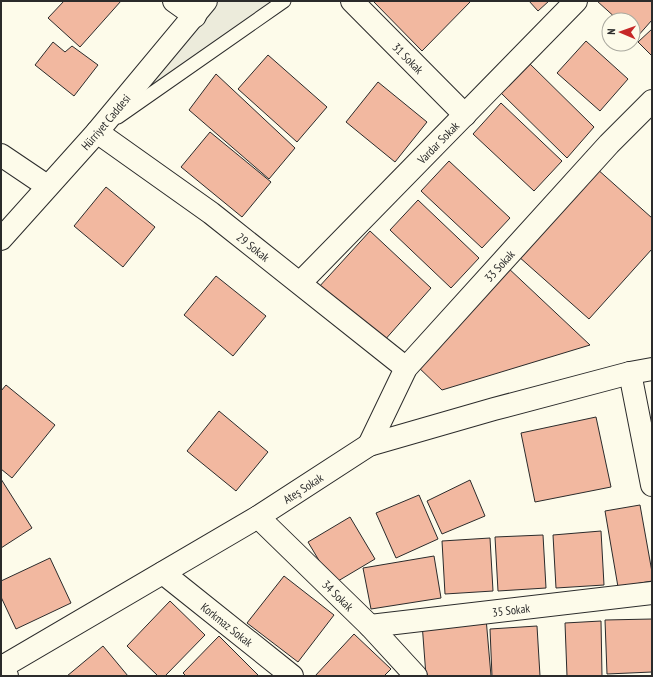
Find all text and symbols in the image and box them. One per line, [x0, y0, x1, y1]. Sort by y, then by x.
north arrow [601, 12, 641, 52]
text: N [604, 28, 618, 35]
street label: 31 Sokak [390, 39, 427, 77]
street label: Hürriyet Caddesi [77, 91, 133, 153]
street label: Vardar Sokak [413, 118, 462, 167]
street label: 29 Sokak [234, 229, 273, 265]
street label: 33 Sokak [481, 246, 518, 284]
street label: Ateş Sokak [280, 469, 326, 506]
street label: 34 Sokak [319, 577, 357, 614]
street label: Korkmaz Sokak [198, 599, 256, 650]
street label: 35 Sokak [491, 600, 531, 619]

